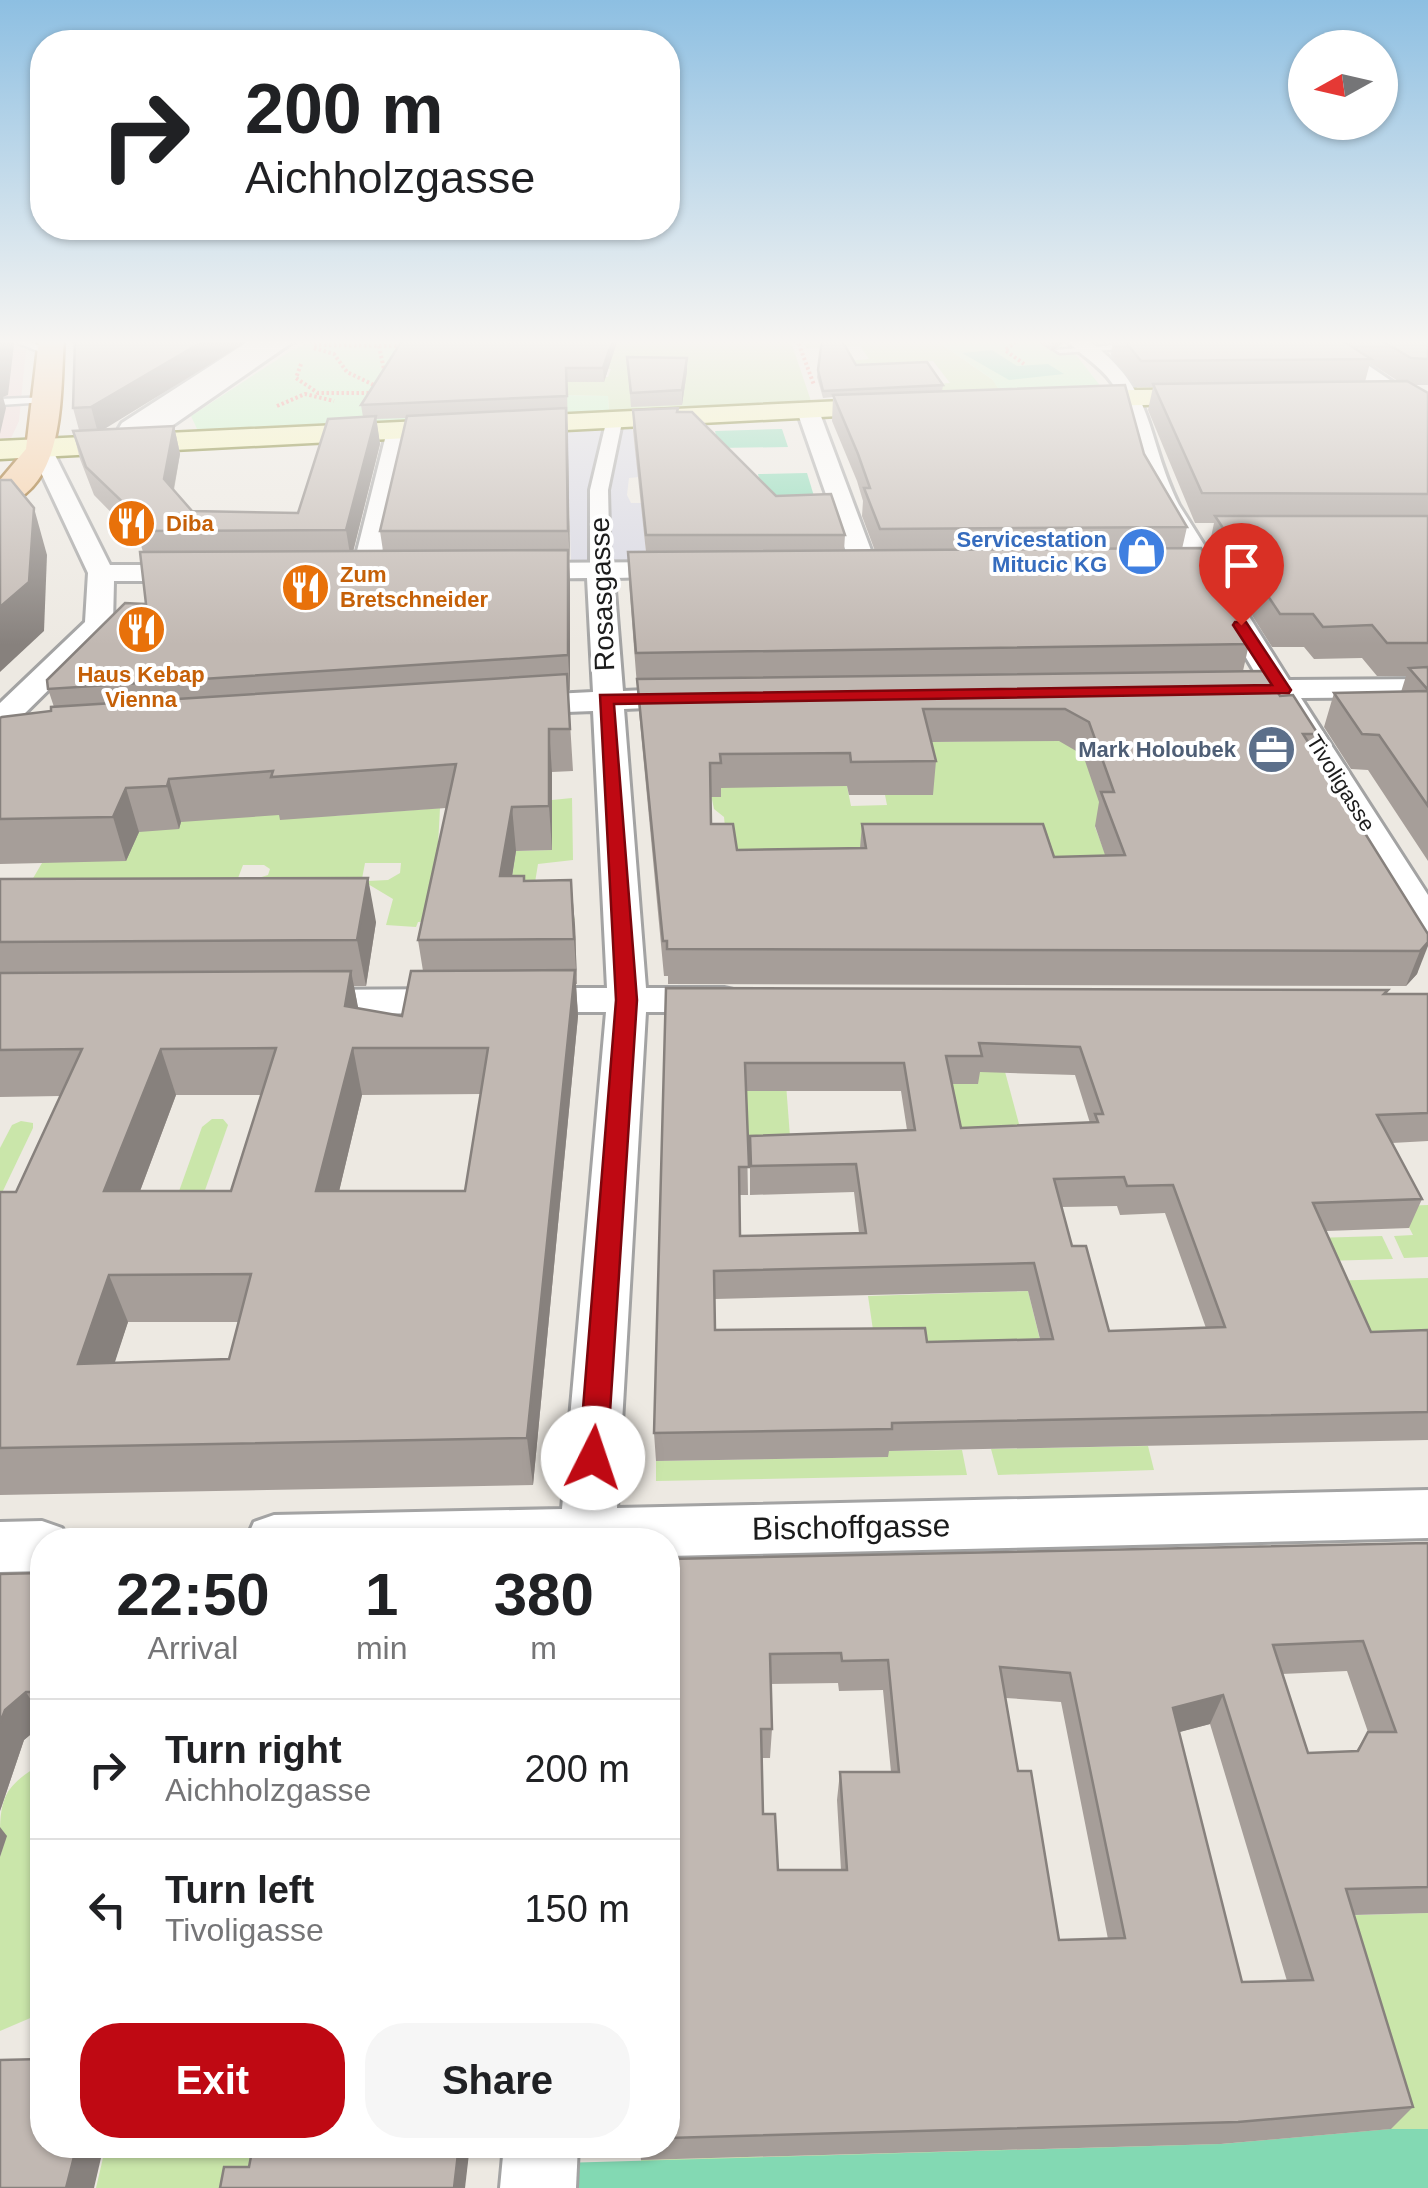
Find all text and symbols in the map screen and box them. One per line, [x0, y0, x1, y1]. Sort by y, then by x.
north arrow [1288, 30, 1398, 140]
map controls [1288, 30, 1398, 140]
icon: right [80, 70, 210, 200]
text: 200 m [245, 70, 443, 148]
text: Aichholzgasse [245, 152, 535, 203]
restaurant icon: Diba [105, 497, 157, 549]
place label: Diba [166, 511, 214, 536]
street label: Rosasgasse [584, 516, 620, 672]
pin [1199, 523, 1284, 626]
shop icon: Servicestation Mitucic KG [1116, 526, 1168, 578]
place label: Servicestation Mitucic KG [957, 527, 1107, 577]
icon: arrive [1214, 538, 1269, 593]
restaurant icon: Zum Bretschneider [279, 561, 331, 613]
place label: Zum Bretschneider [340, 562, 488, 612]
restaurant icon: Haus Kebap Vienna [115, 604, 167, 656]
place label: Haus Kebap Vienna [77, 662, 205, 712]
office icon: Mark Holoubek [1245, 723, 1297, 775]
street label: Tivoligasse [1301, 730, 1381, 836]
place label: Mark Holoubek [1078, 737, 1237, 762]
position arrow [541, 1406, 645, 1510]
street label: Bischoffgasse [751, 1507, 951, 1547]
text: 22:50 [116, 1561, 270, 1628]
text: 1 [365, 1561, 398, 1628]
text: 380 [494, 1561, 594, 1628]
text: Arrival [148, 1630, 238, 1666]
text: min [356, 1630, 407, 1666]
text: m [530, 1630, 557, 1666]
text: Turn right [165, 1729, 342, 1771]
icon: right [80, 1742, 135, 1797]
text: 200 m [524, 1748, 630, 1790]
text: Aichholzgasse [165, 1772, 371, 1808]
text: Turn left [165, 1869, 314, 1911]
icon: left [80, 1882, 135, 1937]
text: 150 m [524, 1888, 630, 1930]
text: Tivoligasse [165, 1912, 324, 1948]
button: Exit [80, 2023, 345, 2138]
button: Share [365, 2023, 630, 2138]

